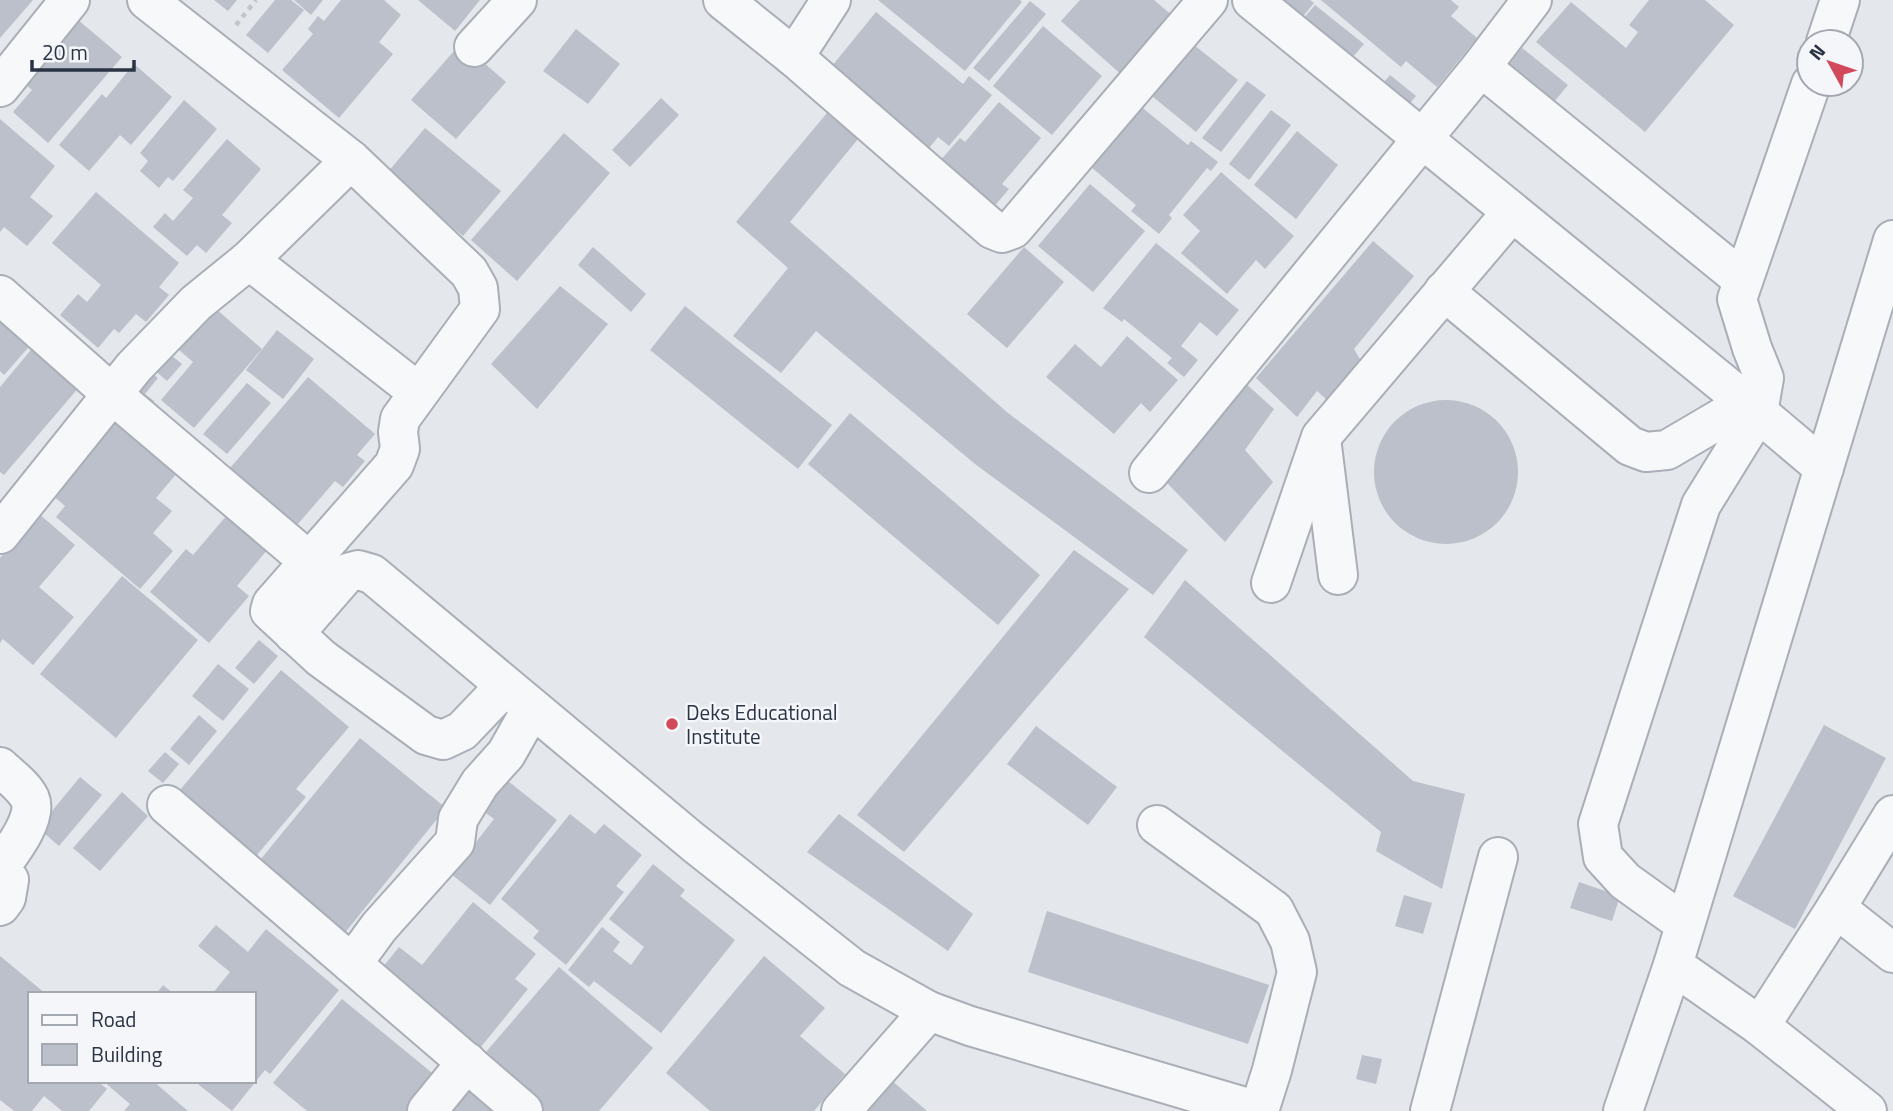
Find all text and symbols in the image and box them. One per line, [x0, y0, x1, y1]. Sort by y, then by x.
scale bar [32, 28, 133, 72]
north arrow [1795, 28, 1865, 98]
text: 20 m [42, 36, 88, 68]
text: N [1801, 37, 1832, 66]
place label: Deks Educational Institute [686, 696, 838, 752]
marker: Deks Educational Institute [664, 716, 680, 732]
legend [28, 992, 256, 1083]
text: Road [91, 1003, 136, 1035]
text: Building [91, 1038, 163, 1070]

